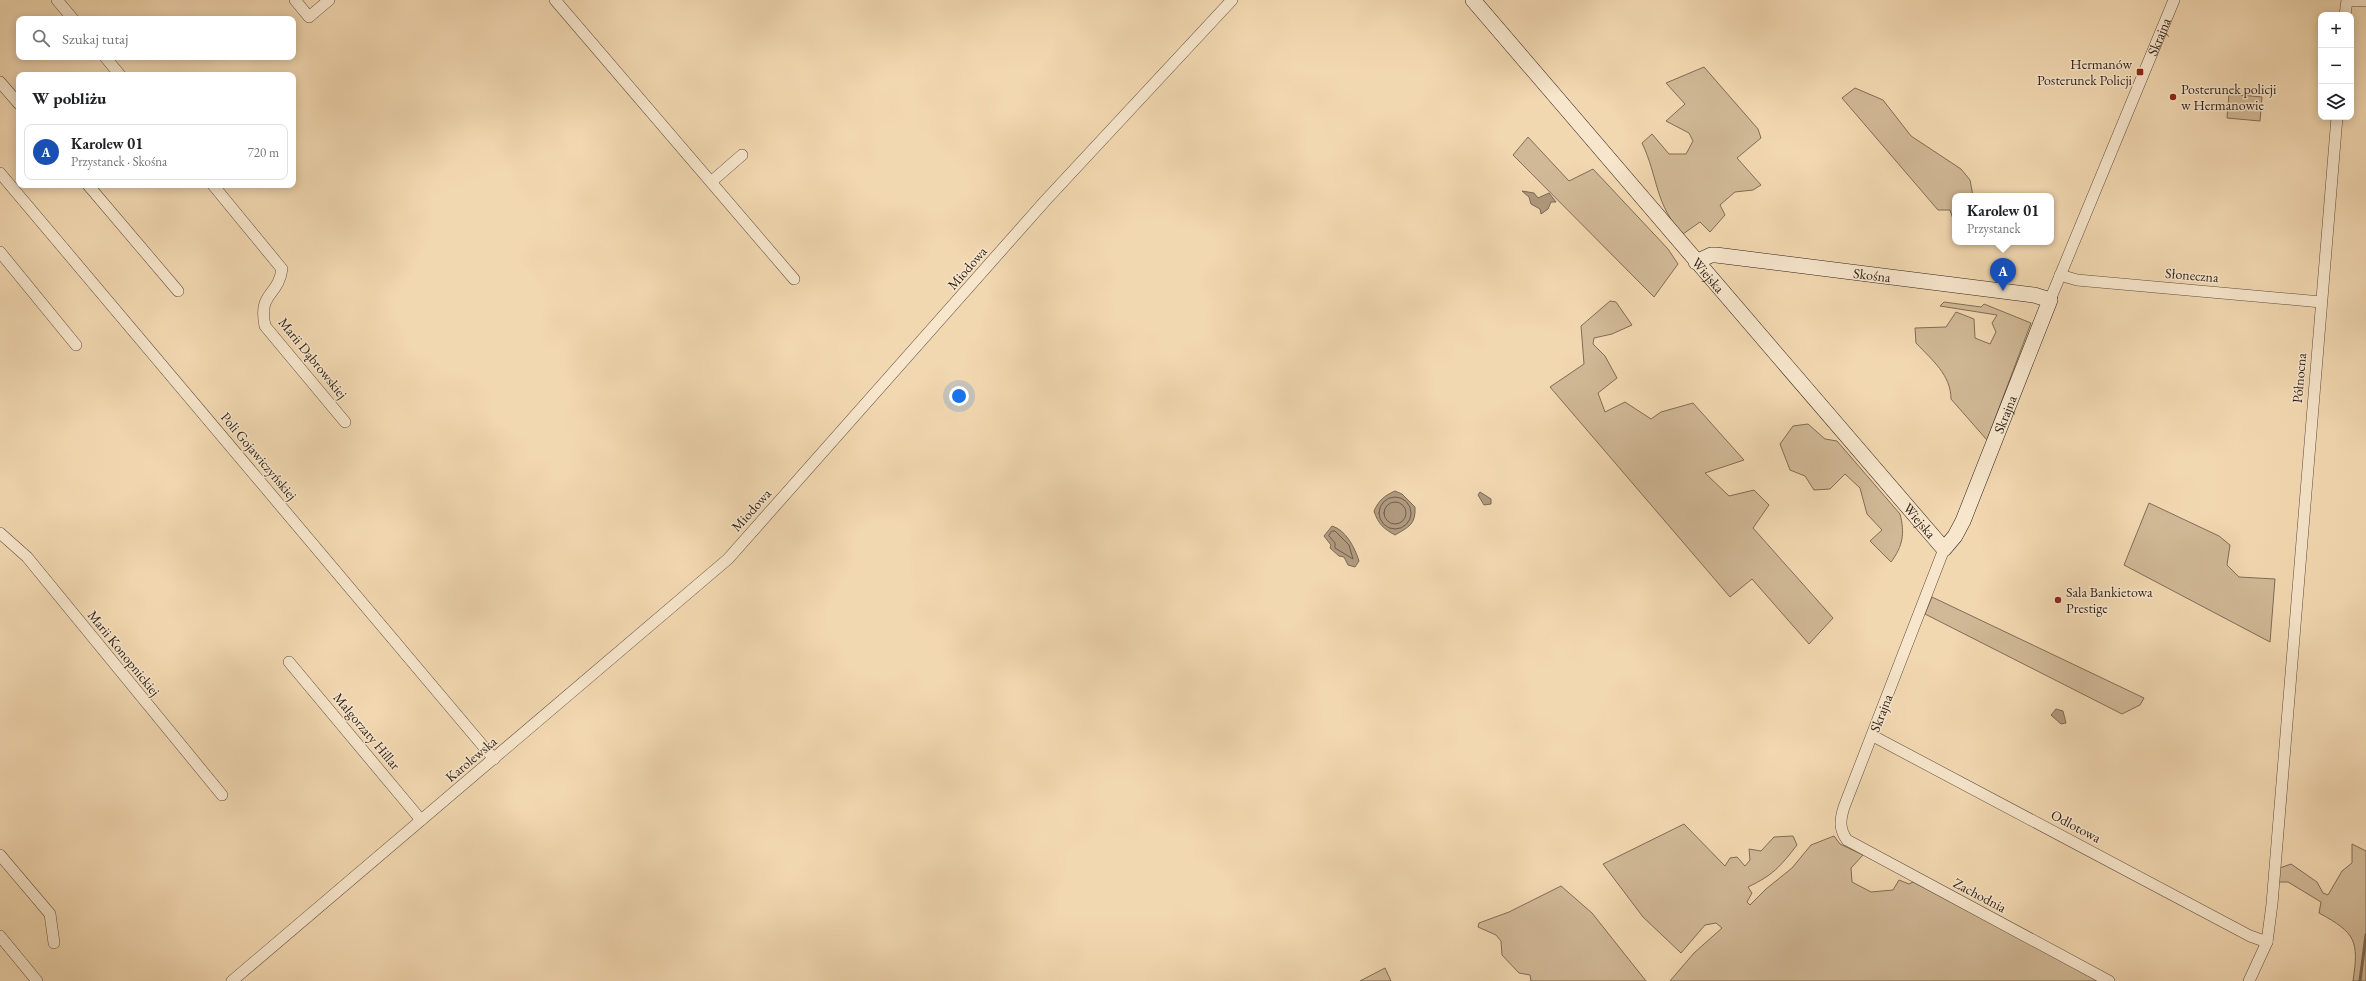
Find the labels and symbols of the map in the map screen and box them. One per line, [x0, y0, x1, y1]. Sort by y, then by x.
street label: Skrajna [2143, 15, 2175, 58]
place label: Hermanów Posterunek Policji [2037, 55, 2133, 89]
marker: Hermanów Posterunek Policji [2135, 67, 2145, 77]
place label: Posterunek policji w Hermanowie [2181, 80, 2277, 114]
marker: Posterunek policji w Hermanowie [2168, 92, 2178, 102]
street label: Miodowa [943, 242, 991, 293]
street label: Wiejska [1688, 254, 1729, 297]
pin: A [1990, 258, 2016, 291]
street label: Skośna [1852, 264, 1892, 286]
street label: Słoneczna [2164, 264, 2220, 286]
street label: Marii Dąbrowskiej [275, 314, 351, 402]
street label: Północna [2288, 352, 2310, 404]
your location [949, 386, 969, 406]
street label: Skrajna [1989, 392, 2021, 436]
street label: Poli Gojawiczyńskiej [217, 408, 301, 504]
street label: Miodowa [727, 484, 775, 535]
street label: Wiejska [1899, 499, 1940, 543]
place label: Sala Bankietowa Prestige [2066, 583, 2153, 617]
marker: Sala Bankietowa Prestige [2053, 595, 2063, 605]
street label: Marii Konopnickiej [84, 606, 164, 700]
street label: Małgorzaty Hillar [329, 689, 405, 774]
street label: Skrajna [1866, 691, 1897, 735]
street label: Karolewska [442, 732, 501, 786]
street label: Odlotowa [2048, 805, 2104, 847]
street label: Zachodnia [1950, 874, 2010, 917]

